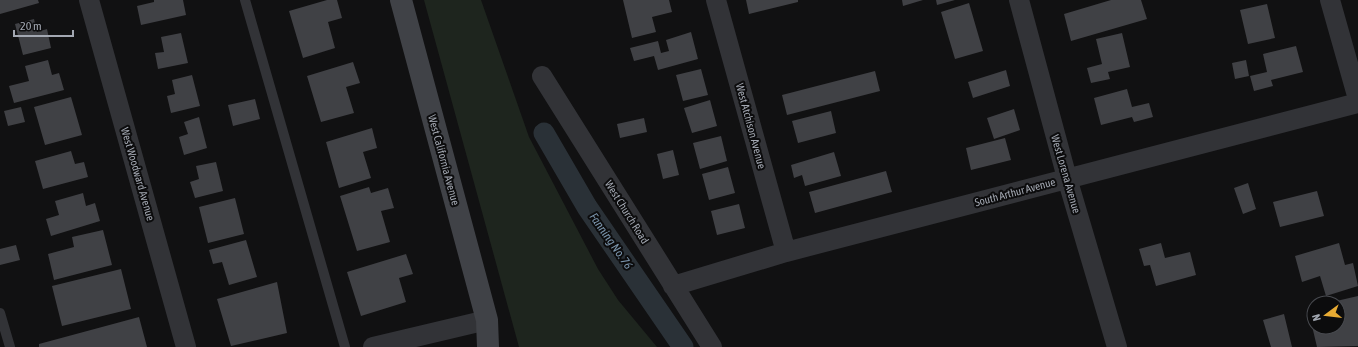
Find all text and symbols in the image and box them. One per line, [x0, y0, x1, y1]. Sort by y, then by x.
scale bar [14, 12, 73, 38]
text: 20 m [20, 19, 42, 33]
street label: West Atchison Avenue [734, 82, 768, 170]
street label: West California Avenue [426, 113, 462, 207]
street label: West Woodward Avenue [119, 126, 157, 222]
street label: West Lorena Avenue [1049, 133, 1083, 215]
street label: South Arthur Avenue [974, 176, 1056, 208]
street label: West Church Road [603, 178, 651, 246]
water label: Fanning No. 76 [586, 210, 636, 272]
north arrow [1306, 295, 1346, 335]
text: N [1310, 313, 1323, 322]

